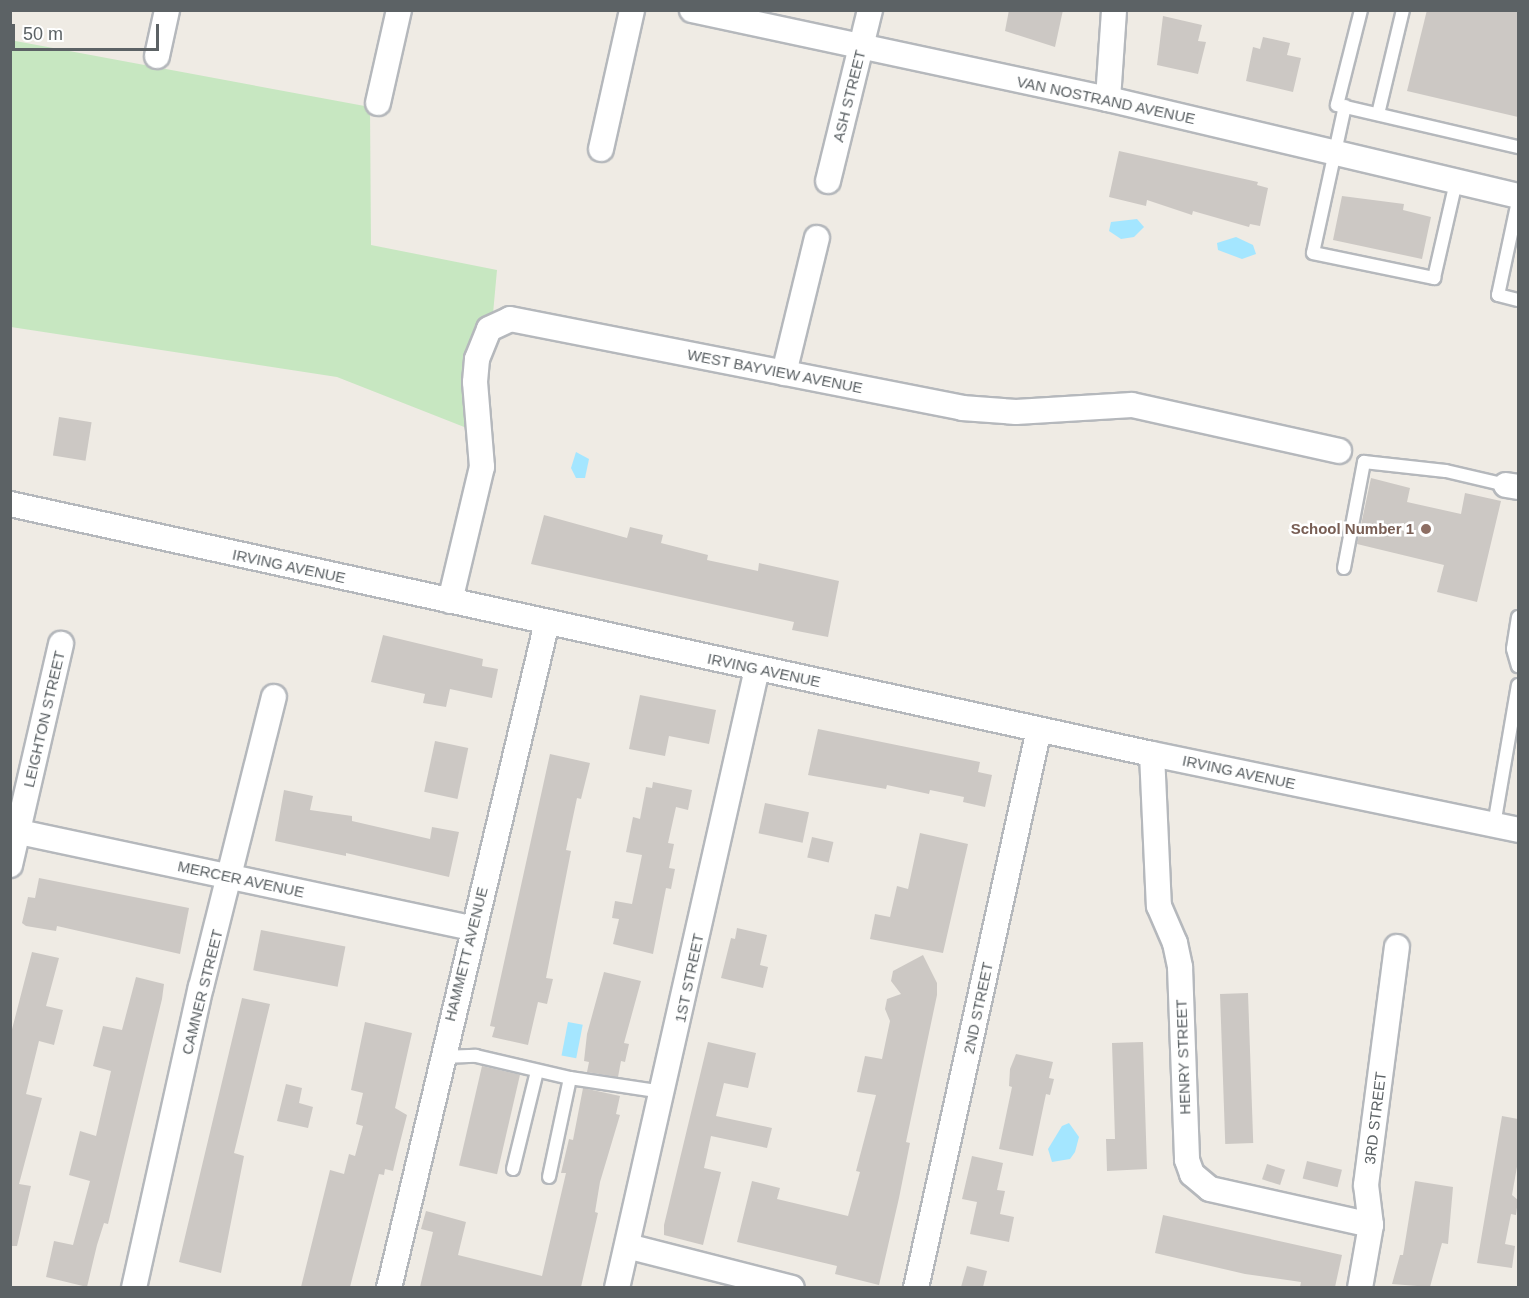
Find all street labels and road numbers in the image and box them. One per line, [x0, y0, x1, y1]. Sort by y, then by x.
street label: ASH STREET [829, 48, 869, 144]
street label: VAN NOSTRAND AVENUE [1015, 72, 1197, 128]
street label: WEST BAYVIEW AVENUE [685, 345, 865, 397]
street label: IRVING AVENUE [230, 545, 348, 587]
street label: LEIGHTON STREET [20, 649, 68, 789]
street label: IRVING AVENUE [705, 649, 823, 691]
street label: IRVING AVENUE [1180, 751, 1298, 793]
street label: MERCER AVENUE [176, 857, 306, 901]
street label: HAMMETT AVENUE [440, 884, 492, 1024]
street label: CAMNER STREET [178, 928, 226, 1056]
street label: 1ST STREET [671, 932, 707, 1024]
street label: 2ND STREET [959, 960, 997, 1056]
street label: HENRY STREET [1172, 999, 1194, 1115]
street label: 3RD STREET [1360, 1071, 1390, 1165]

